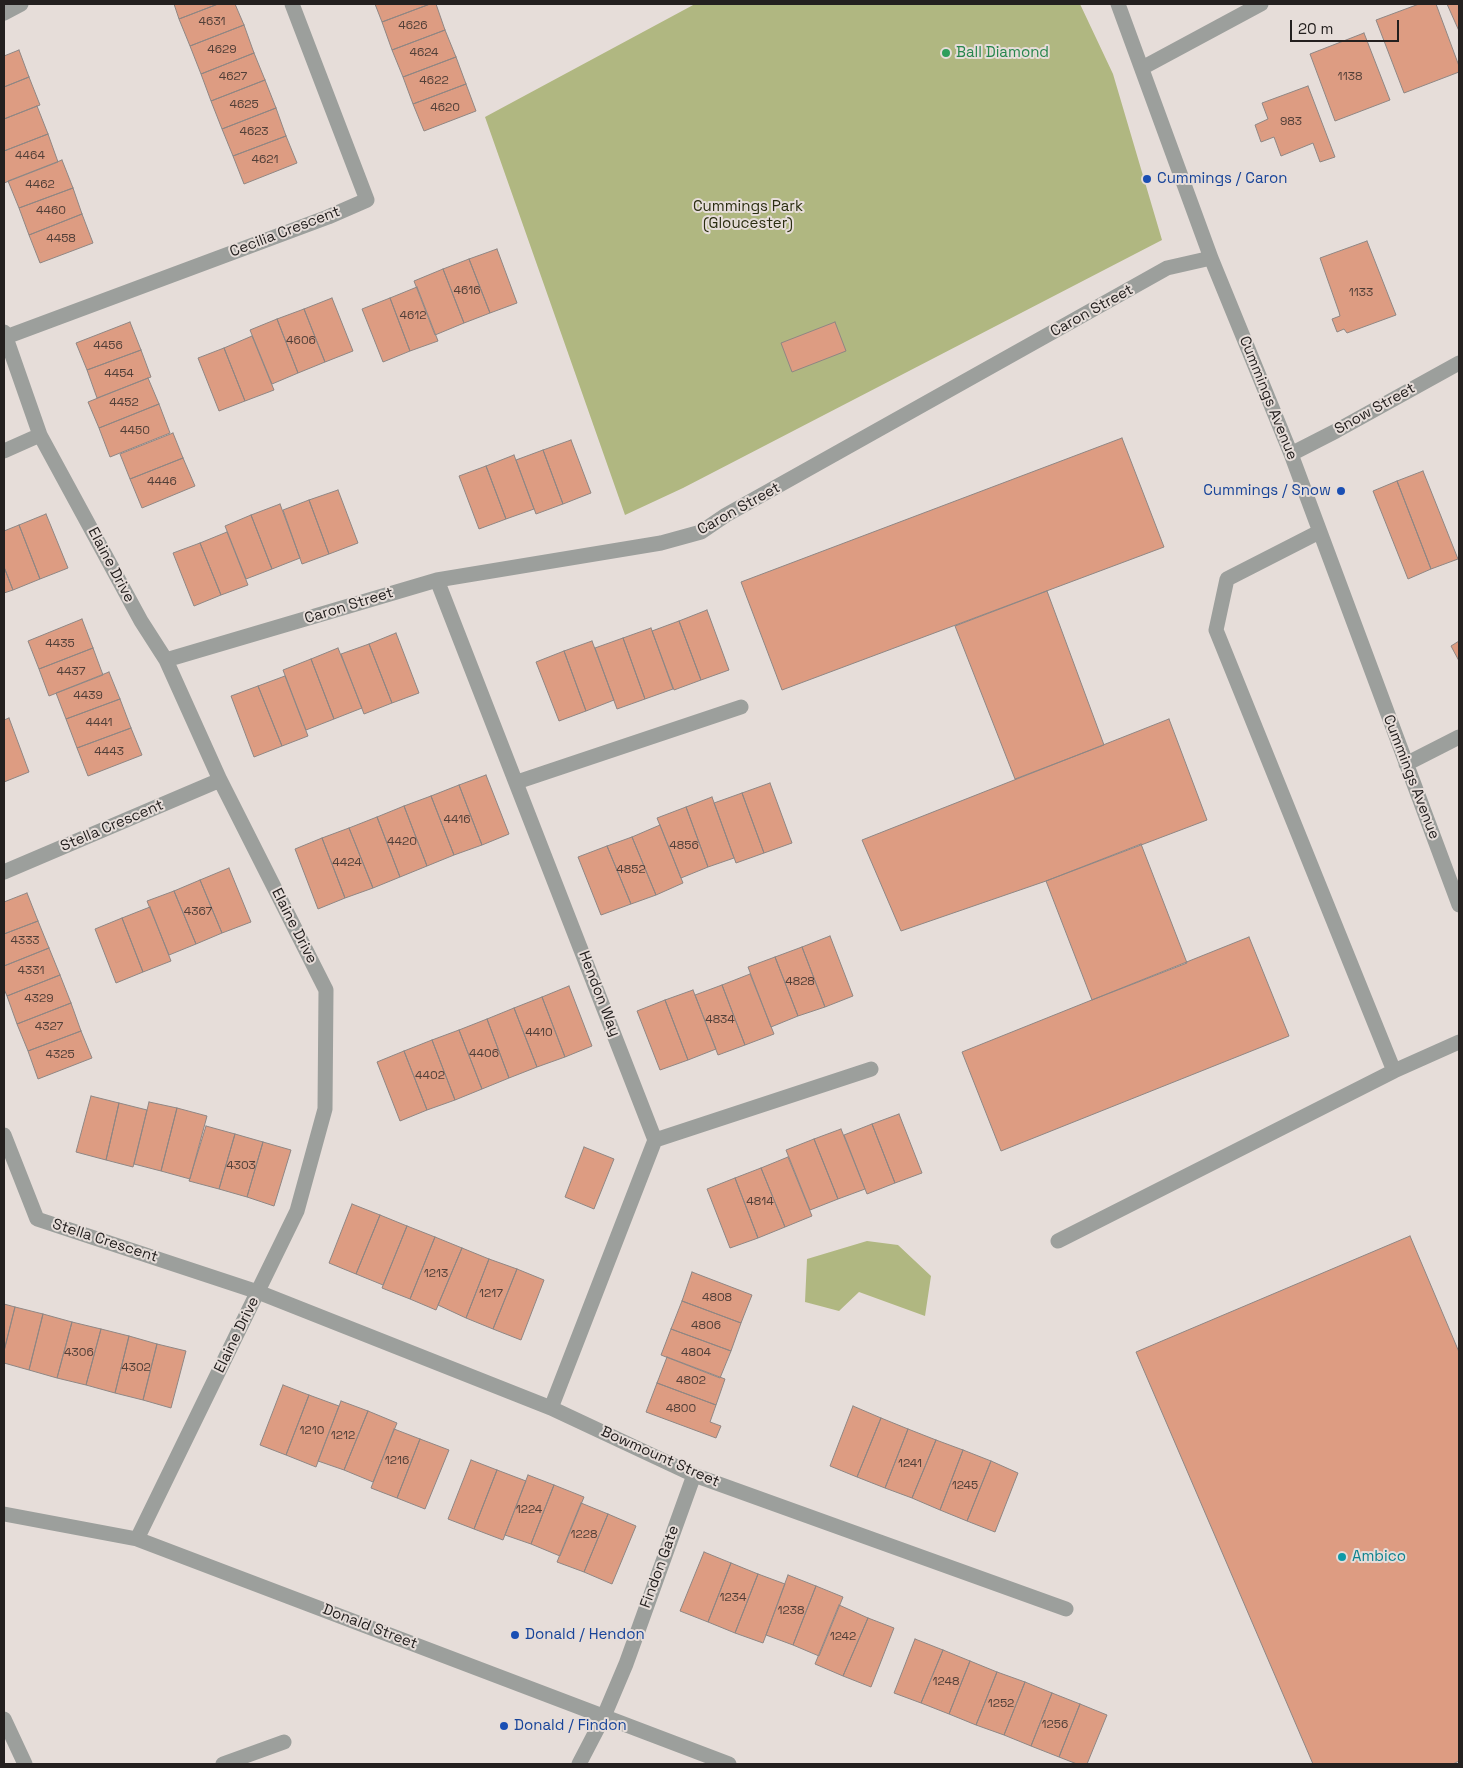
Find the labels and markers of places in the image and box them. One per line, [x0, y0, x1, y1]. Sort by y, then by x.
place label: Ball Diamond [956, 44, 1049, 62]
marker: Ball Diamond [940, 47, 952, 59]
place label: Cummings / Caron [1157, 170, 1287, 188]
marker: Cummings / Caron [1141, 173, 1153, 185]
place label: Cummings / Snow [1203, 482, 1331, 500]
marker: Cummings / Snow [1335, 485, 1347, 497]
place label: Ambico [1352, 1548, 1406, 1566]
marker: Ambico [1336, 1551, 1348, 1563]
place label: Donald / Hendon [525, 1626, 645, 1644]
marker: Donald / Hendon [509, 1629, 521, 1641]
place label: Donald / Findon [514, 1717, 627, 1735]
marker: Donald / Findon [498, 1720, 510, 1732]

